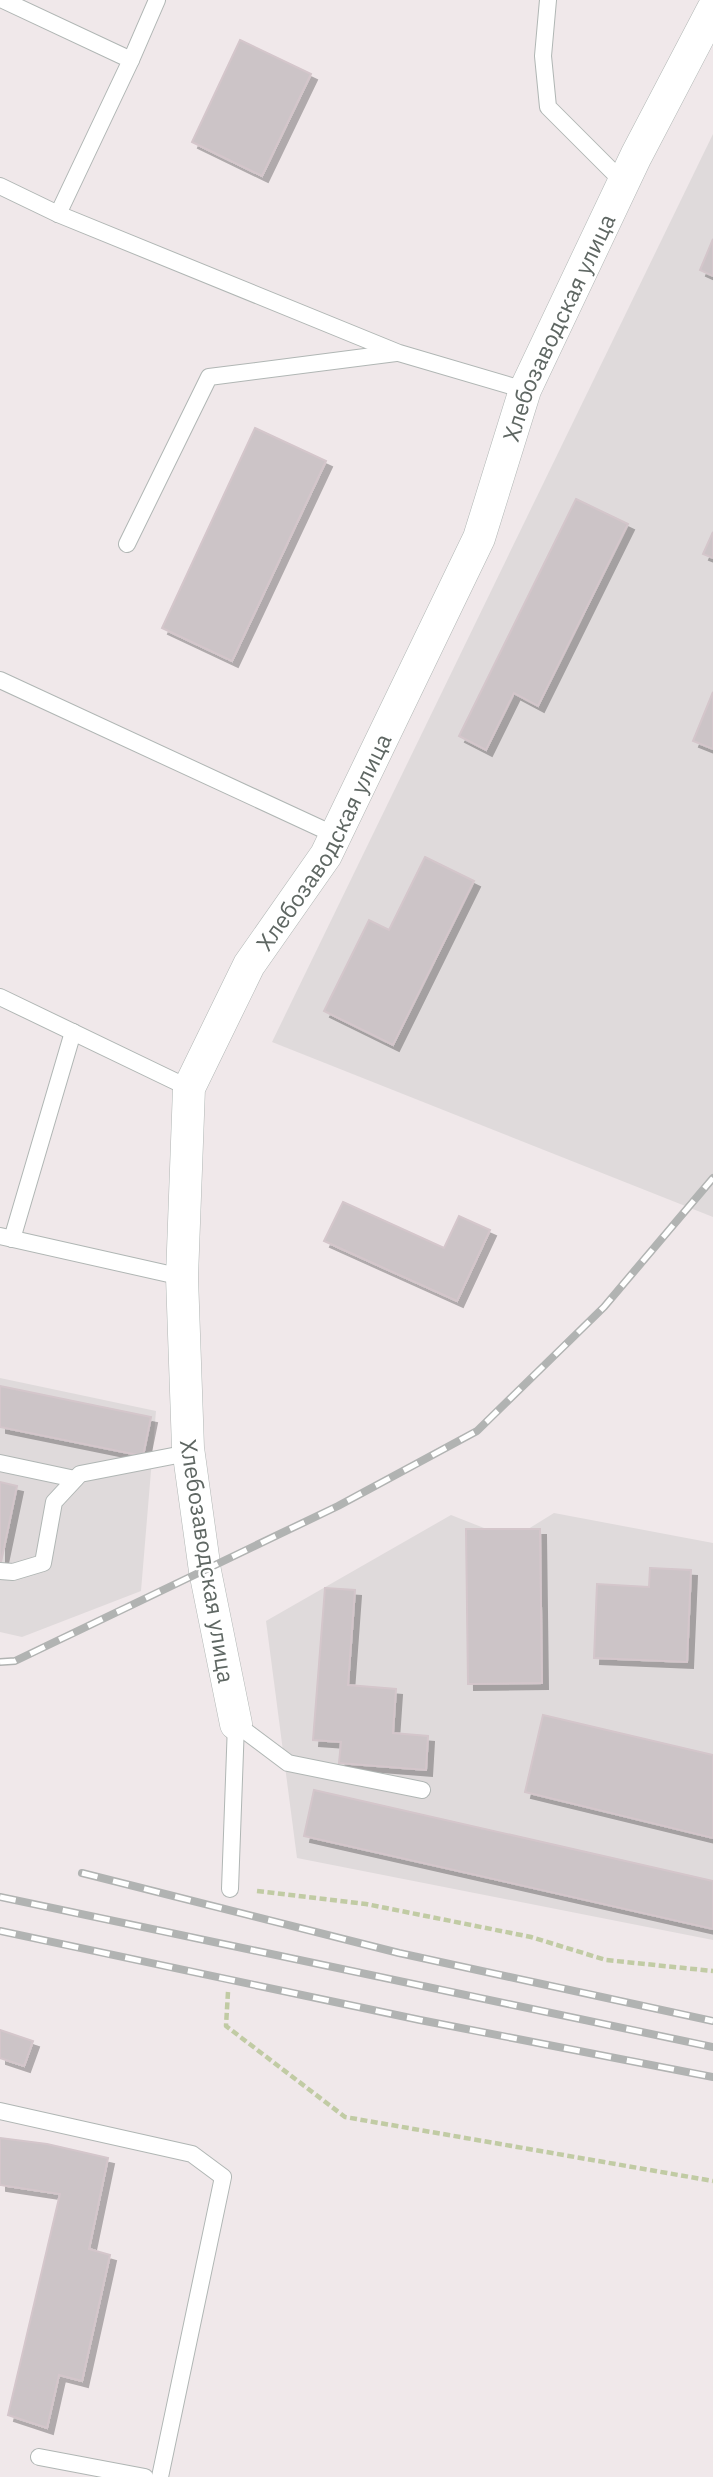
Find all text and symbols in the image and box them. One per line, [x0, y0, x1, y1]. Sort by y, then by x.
street label: Хлебозаводская улица [495, 209, 622, 445]
street label: Хлебозаводская улица [249, 728, 398, 956]
street label: Хлебозаводская улица [174, 1437, 242, 1685]

